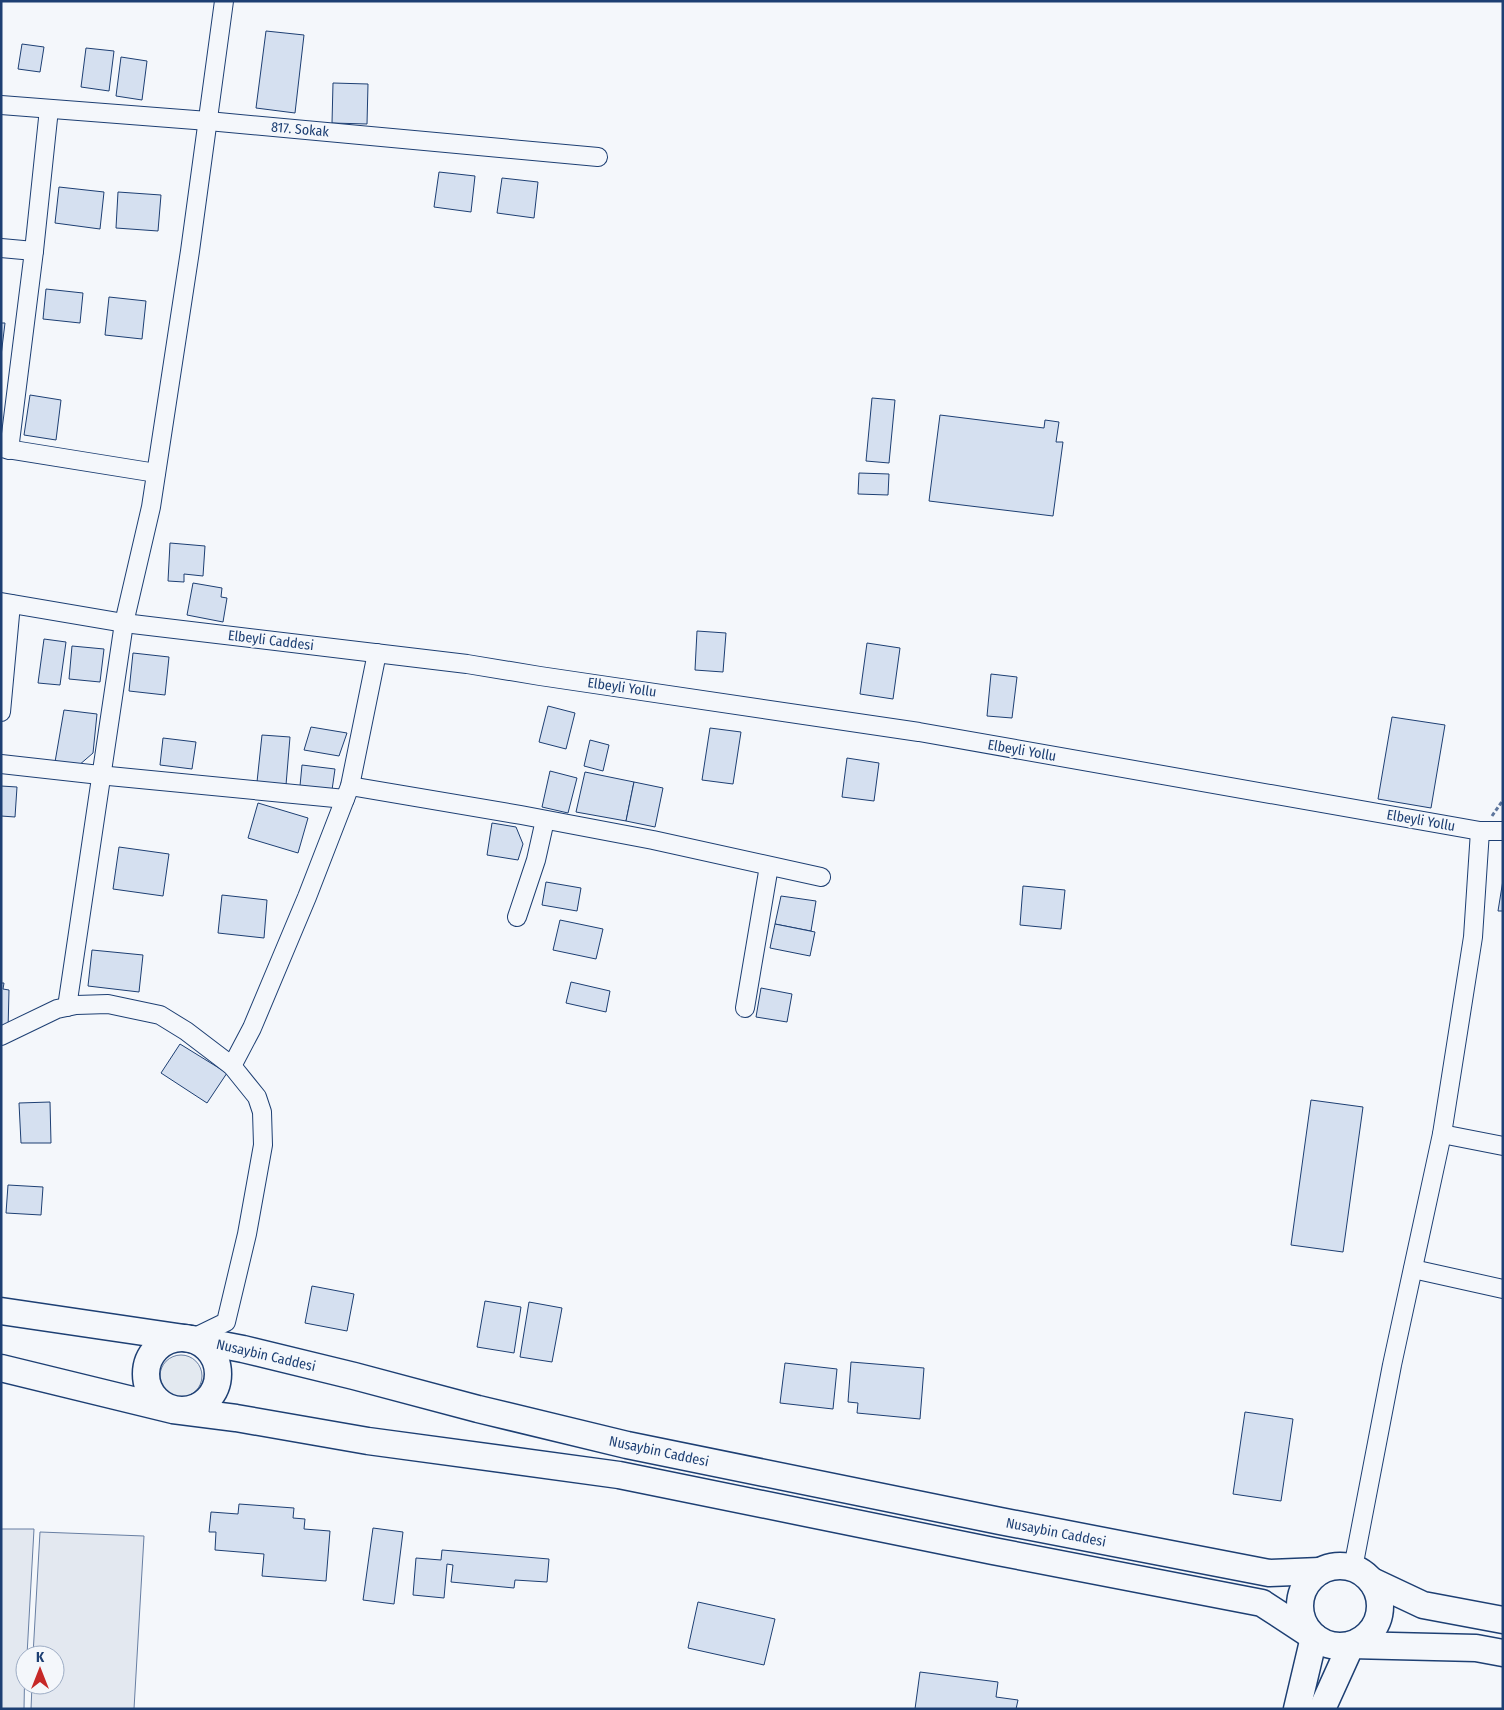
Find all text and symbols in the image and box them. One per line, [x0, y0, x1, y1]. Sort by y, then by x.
street label: 817. Sokak [270, 119, 330, 141]
street label: Elbeyli Caddesi [227, 627, 315, 654]
street label: Elbeyli Yollu [586, 674, 658, 701]
street label: Elbeyli Yollu [986, 736, 1058, 765]
street label: Elbeyli Yollu [1385, 806, 1457, 835]
street label: Nusaybin Caddesi [215, 1336, 317, 1375]
street label: Nusaybin Caddesi [607, 1433, 710, 1470]
street label: Nusaybin Caddesi [1004, 1514, 1107, 1551]
north arrow [15, 1645, 65, 1695]
text: K [36, 1649, 45, 1666]

